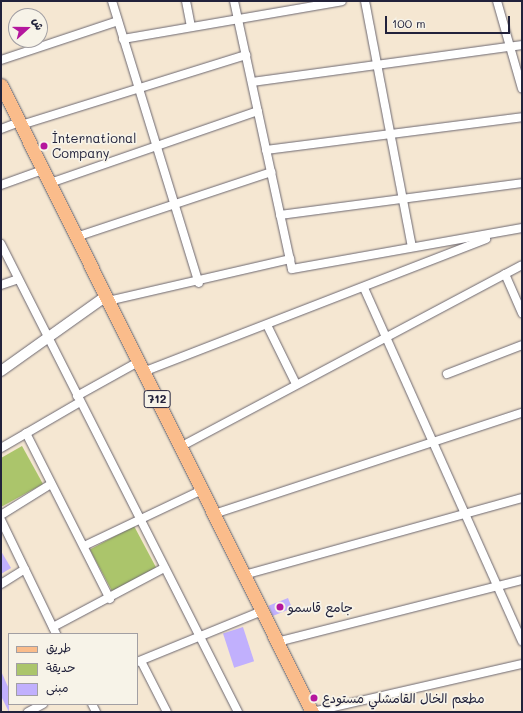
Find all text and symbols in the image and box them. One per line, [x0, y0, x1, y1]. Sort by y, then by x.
north arrow [8, 8, 48, 48]
scale bar [387, 8, 512, 34]
text: 100 m [392, 15, 426, 31]
text: ش [30, 16, 48, 32]
place label: İnternational Company [52, 131, 136, 162]
marker: İnternational Company [39, 141, 49, 151]
road number: 712 [143, 389, 171, 409]
place label: جامع قاسمو [288, 599, 353, 615]
marker: جامع قاسمو [275, 602, 285, 612]
legend [8, 633, 138, 705]
text: طريق [46, 639, 71, 655]
text: حديقة [46, 659, 75, 675]
text: مبنى [46, 679, 69, 695]
place label: مطعم الخال القامشلي مستودع [322, 690, 485, 706]
marker: مطعم الخال القامشلي مستودع [309, 693, 319, 703]

